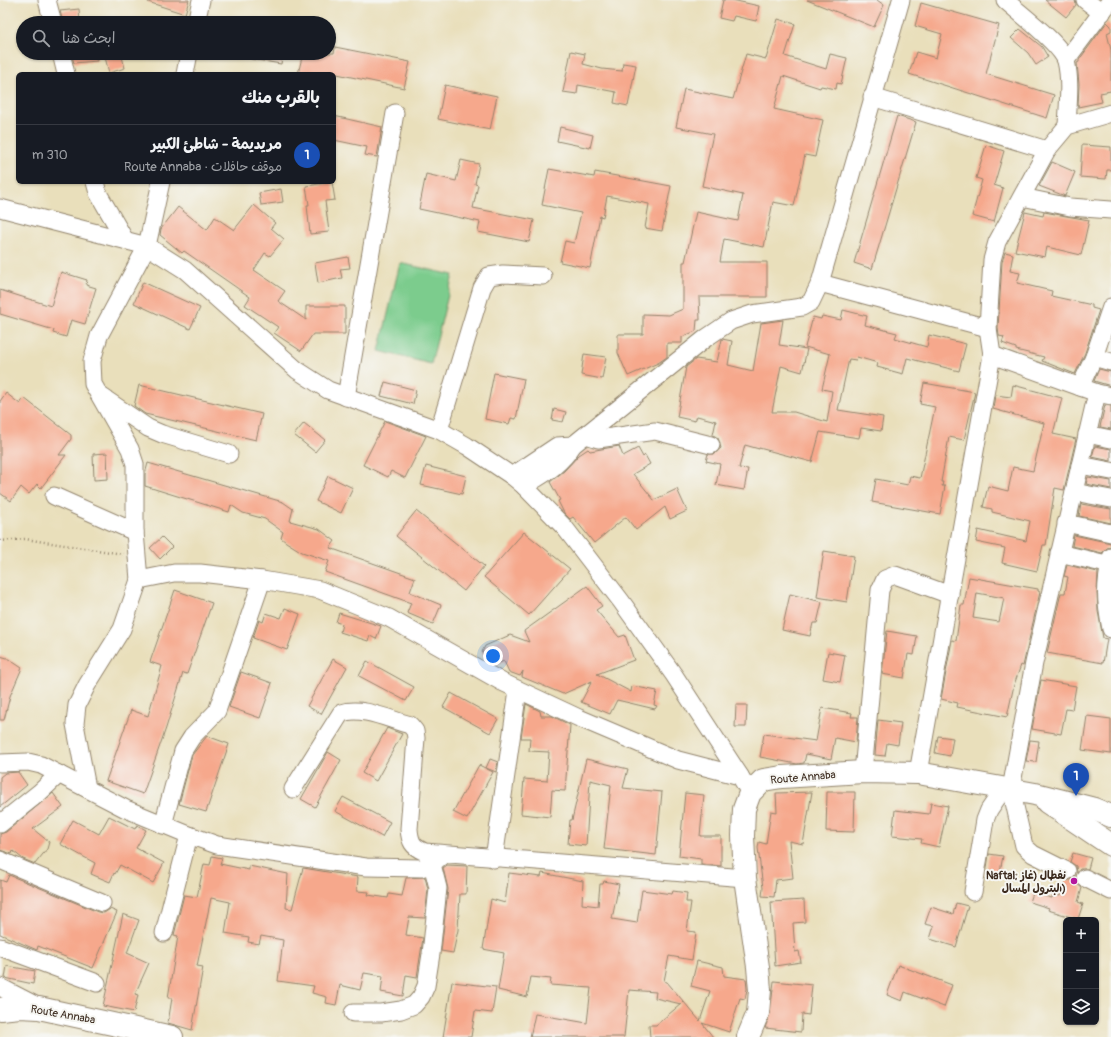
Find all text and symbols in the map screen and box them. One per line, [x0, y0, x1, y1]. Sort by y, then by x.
search box [16, 16, 336, 60]
icon: search [30, 27, 52, 49]
text: ابحث هنا [62, 29, 115, 48]
text: بالقرب منك [242, 87, 320, 108]
text: مريديمة - شاطئ الكبير [151, 135, 282, 154]
text: 310 m [32, 147, 68, 163]
text: 1 [304, 147, 310, 163]
text: موقف حافلات · Route Annaba [124, 159, 282, 175]
your location [483, 646, 503, 666]
pin: 1 [1063, 763, 1089, 796]
street label: Route Annaba [770, 768, 836, 787]
place label: Naftal; نفطال (غاز البترول المسال) [986, 869, 1066, 896]
marker: Naftal; نفطال (غاز البترول المسال) [1069, 876, 1079, 886]
map controls [1063, 917, 1099, 1025]
button: + [1063, 917, 1099, 953]
button: − [1063, 953, 1099, 989]
button: layers [1063, 989, 1099, 1025]
street label: Route Annaba [30, 1002, 96, 1027]

